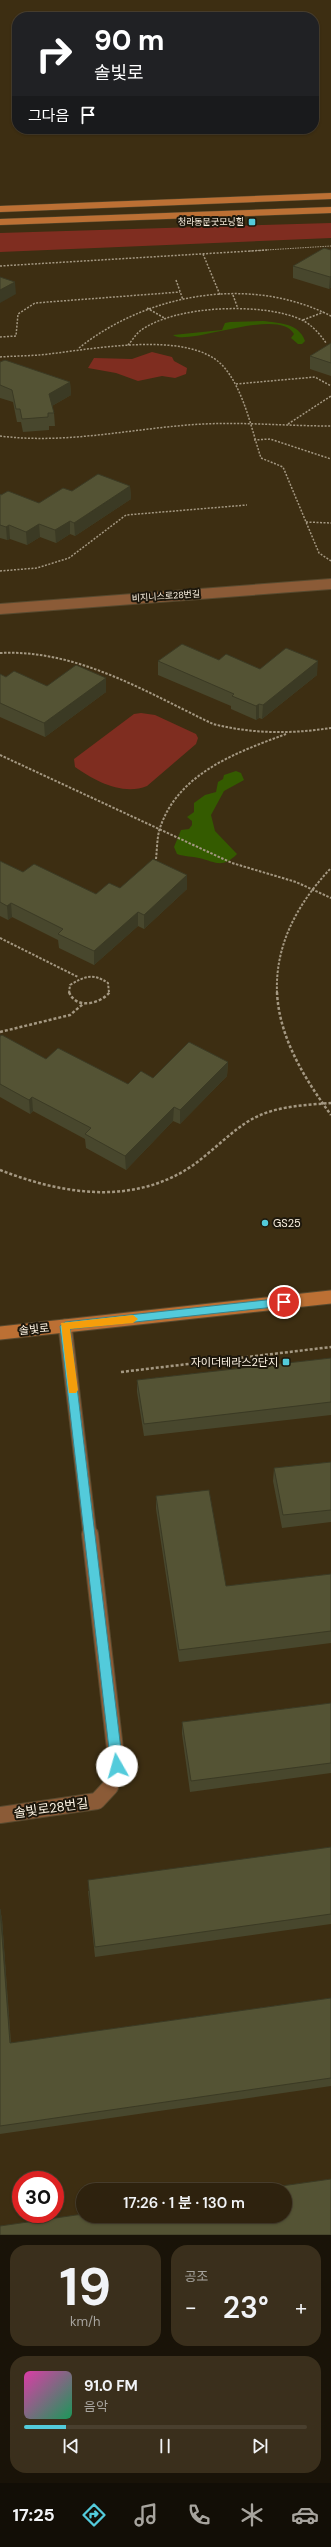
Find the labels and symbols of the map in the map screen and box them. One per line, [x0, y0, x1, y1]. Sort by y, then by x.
place label: 청라동문굿모닝힐 [178, 216, 244, 228]
marker: 청라동문굿모닝힐 [247, 217, 257, 227]
street label: 비지니스로28번길 [131, 588, 201, 604]
place label: GS25 [273, 1216, 301, 1230]
marker: GS25 [260, 1218, 270, 1228]
pin [267, 1285, 301, 1319]
street label: 솔빛로 [18, 1320, 50, 1338]
place label: 자이더테라스2단지 [191, 1355, 278, 1369]
marker: 자이더테라스2단지 [281, 1357, 291, 1367]
position arrow [96, 1745, 138, 1787]
street label: 솔빛로28번길 [13, 1794, 89, 1822]
speed limit sign: 30 [12, 2171, 64, 2223]

